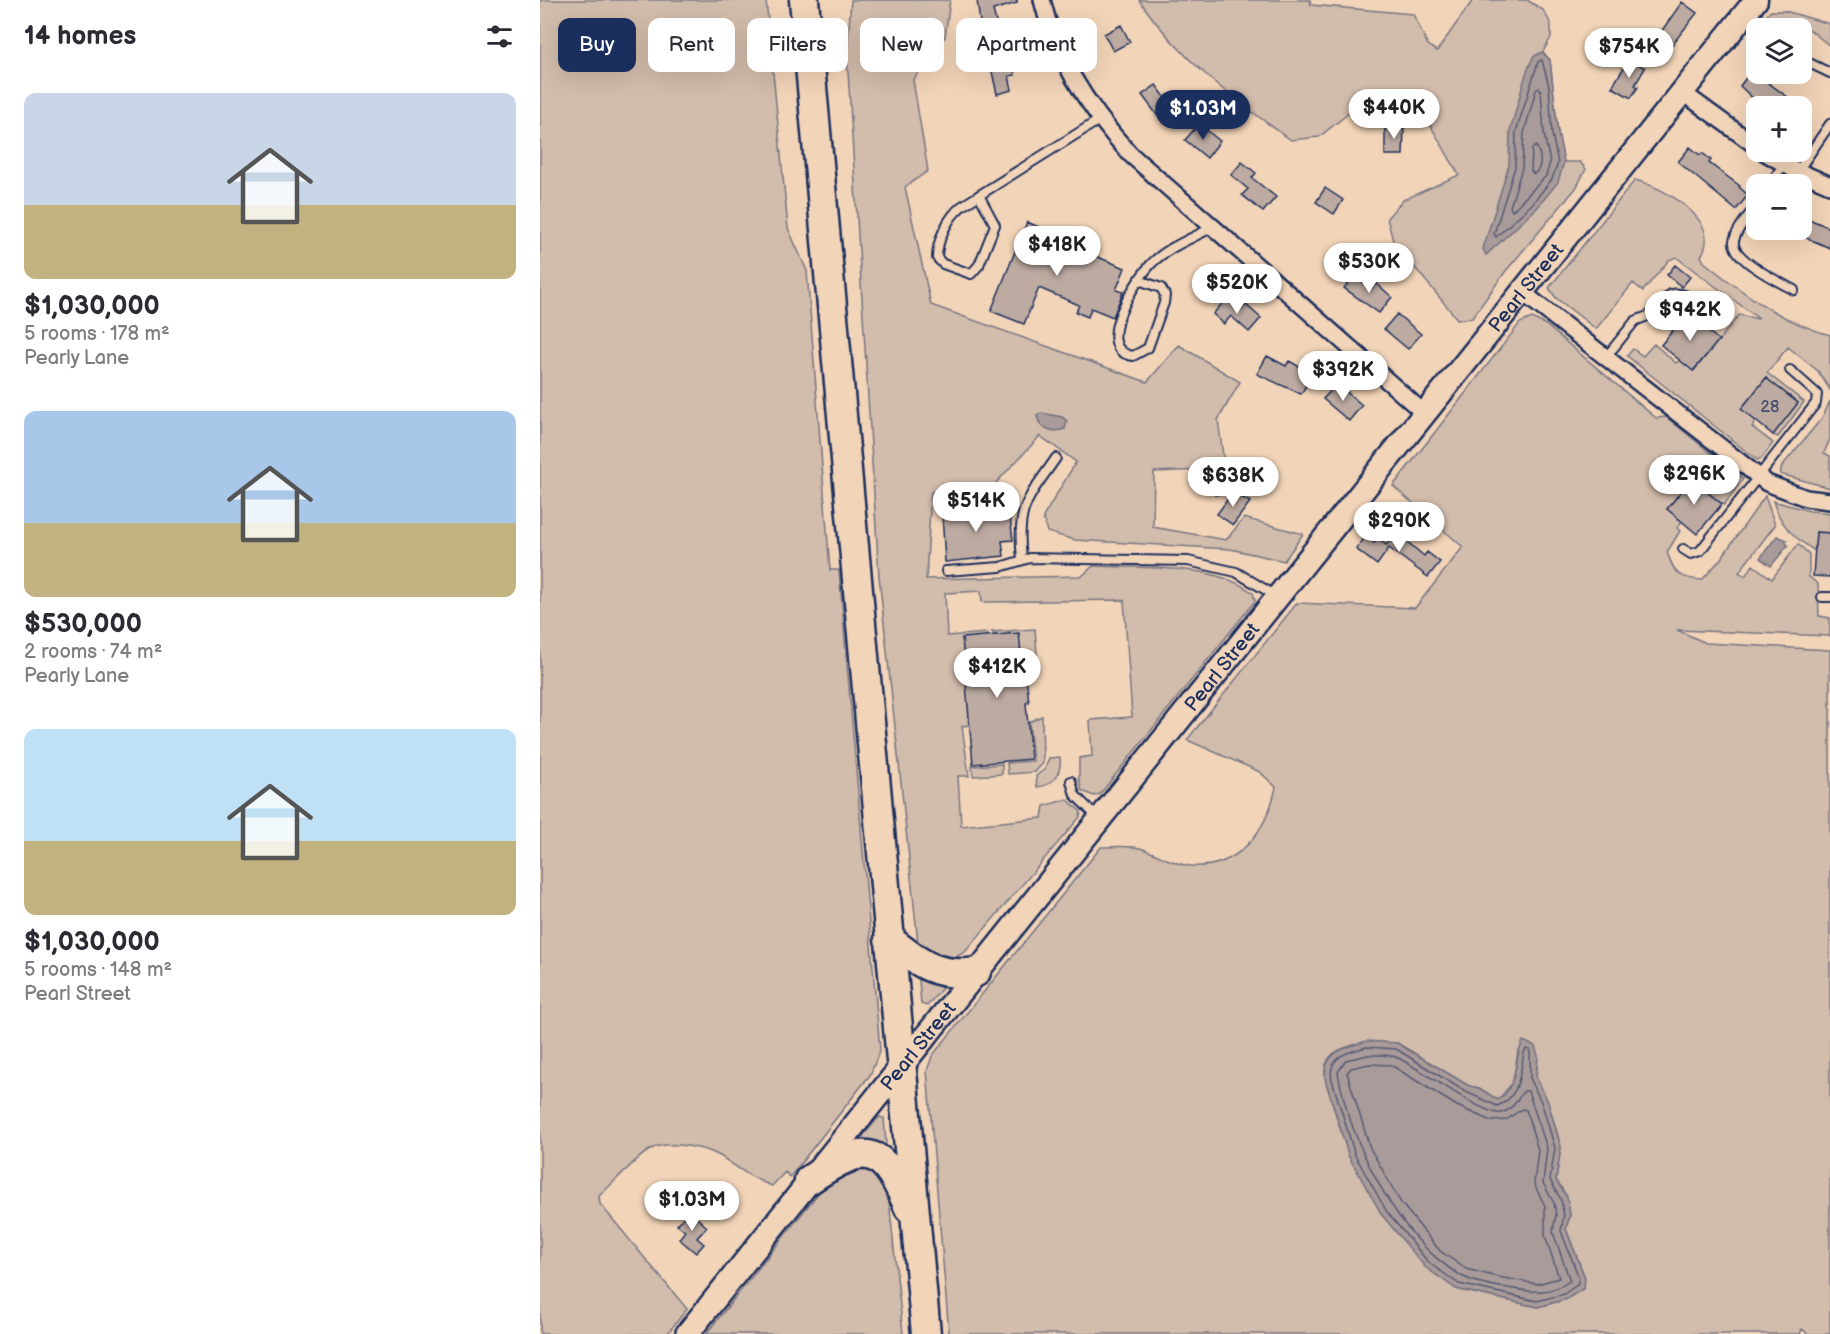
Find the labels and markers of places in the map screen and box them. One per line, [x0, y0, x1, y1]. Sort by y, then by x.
pin: $754K [1587, 28, 1671, 79]
pin: $440K [1352, 89, 1436, 140]
pin: $1.03M [1154, 90, 1252, 141]
pin: $418K [1015, 226, 1099, 277]
pin: $530K [1327, 243, 1411, 294]
pin: $520K [1195, 264, 1279, 315]
pin: $942K [1648, 291, 1732, 342]
pin: $392K [1301, 351, 1385, 402]
pin: $296K [1652, 455, 1736, 506]
pin: $638K [1191, 457, 1275, 508]
pin: $514K [934, 482, 1018, 533]
pin: $290K [1357, 502, 1441, 553]
pin: $412K [955, 648, 1039, 699]
pin: $1.03M [643, 1181, 741, 1232]

